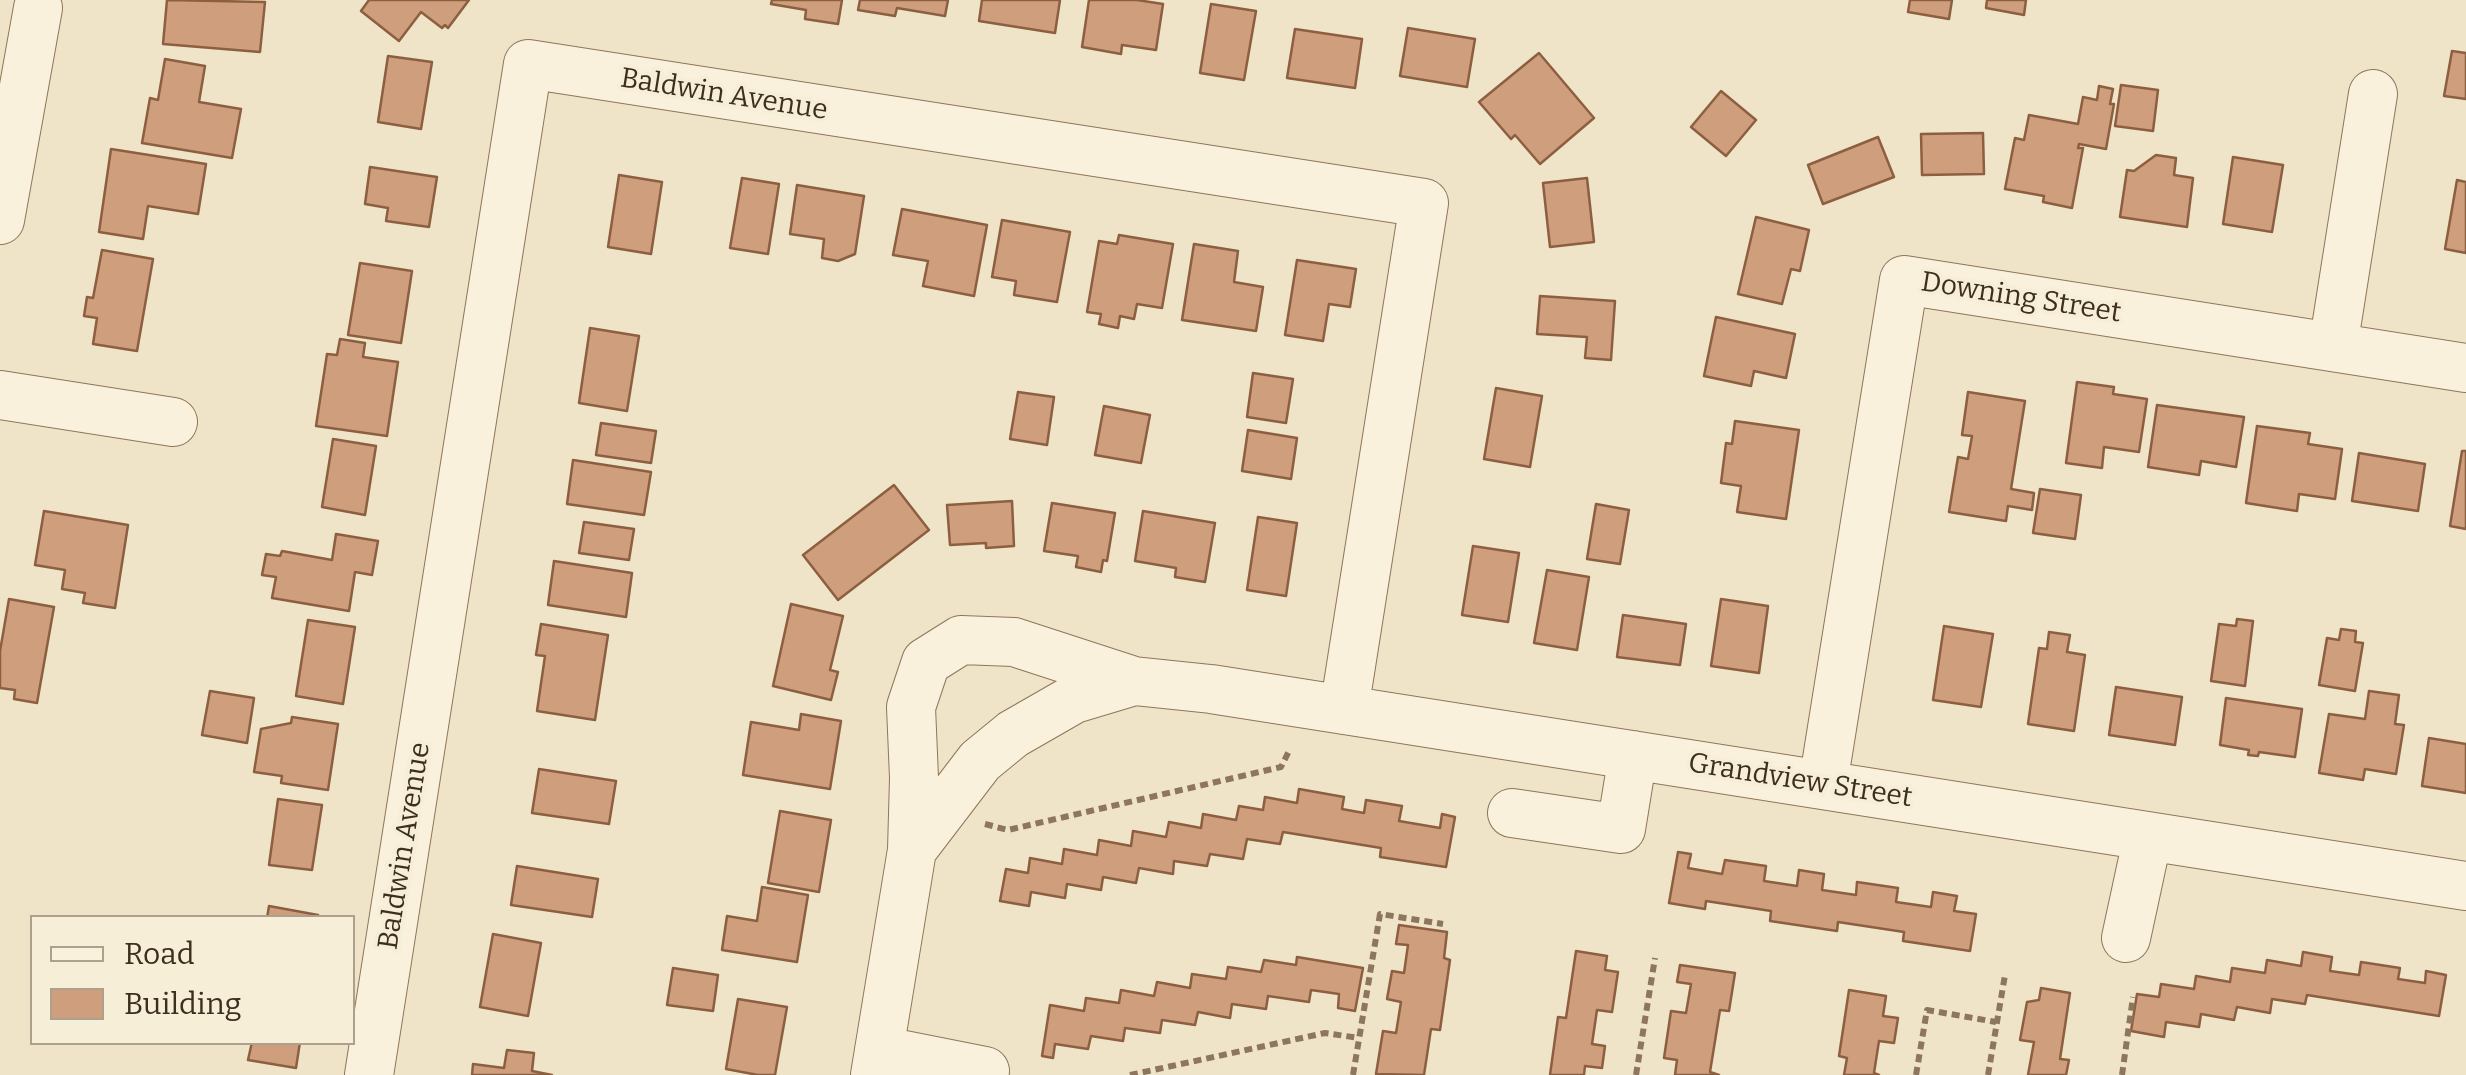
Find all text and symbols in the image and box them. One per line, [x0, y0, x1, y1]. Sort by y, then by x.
street label: Baldwin Avenue [618, 62, 830, 128]
street label: Downing Street [1919, 266, 2123, 330]
street label: Baldwin Avenue [372, 740, 438, 952]
street label: Grandview Street [1686, 747, 1914, 815]
legend [30, 915, 355, 1045]
text: Road [124, 936, 195, 972]
text: Building [124, 986, 242, 1022]

